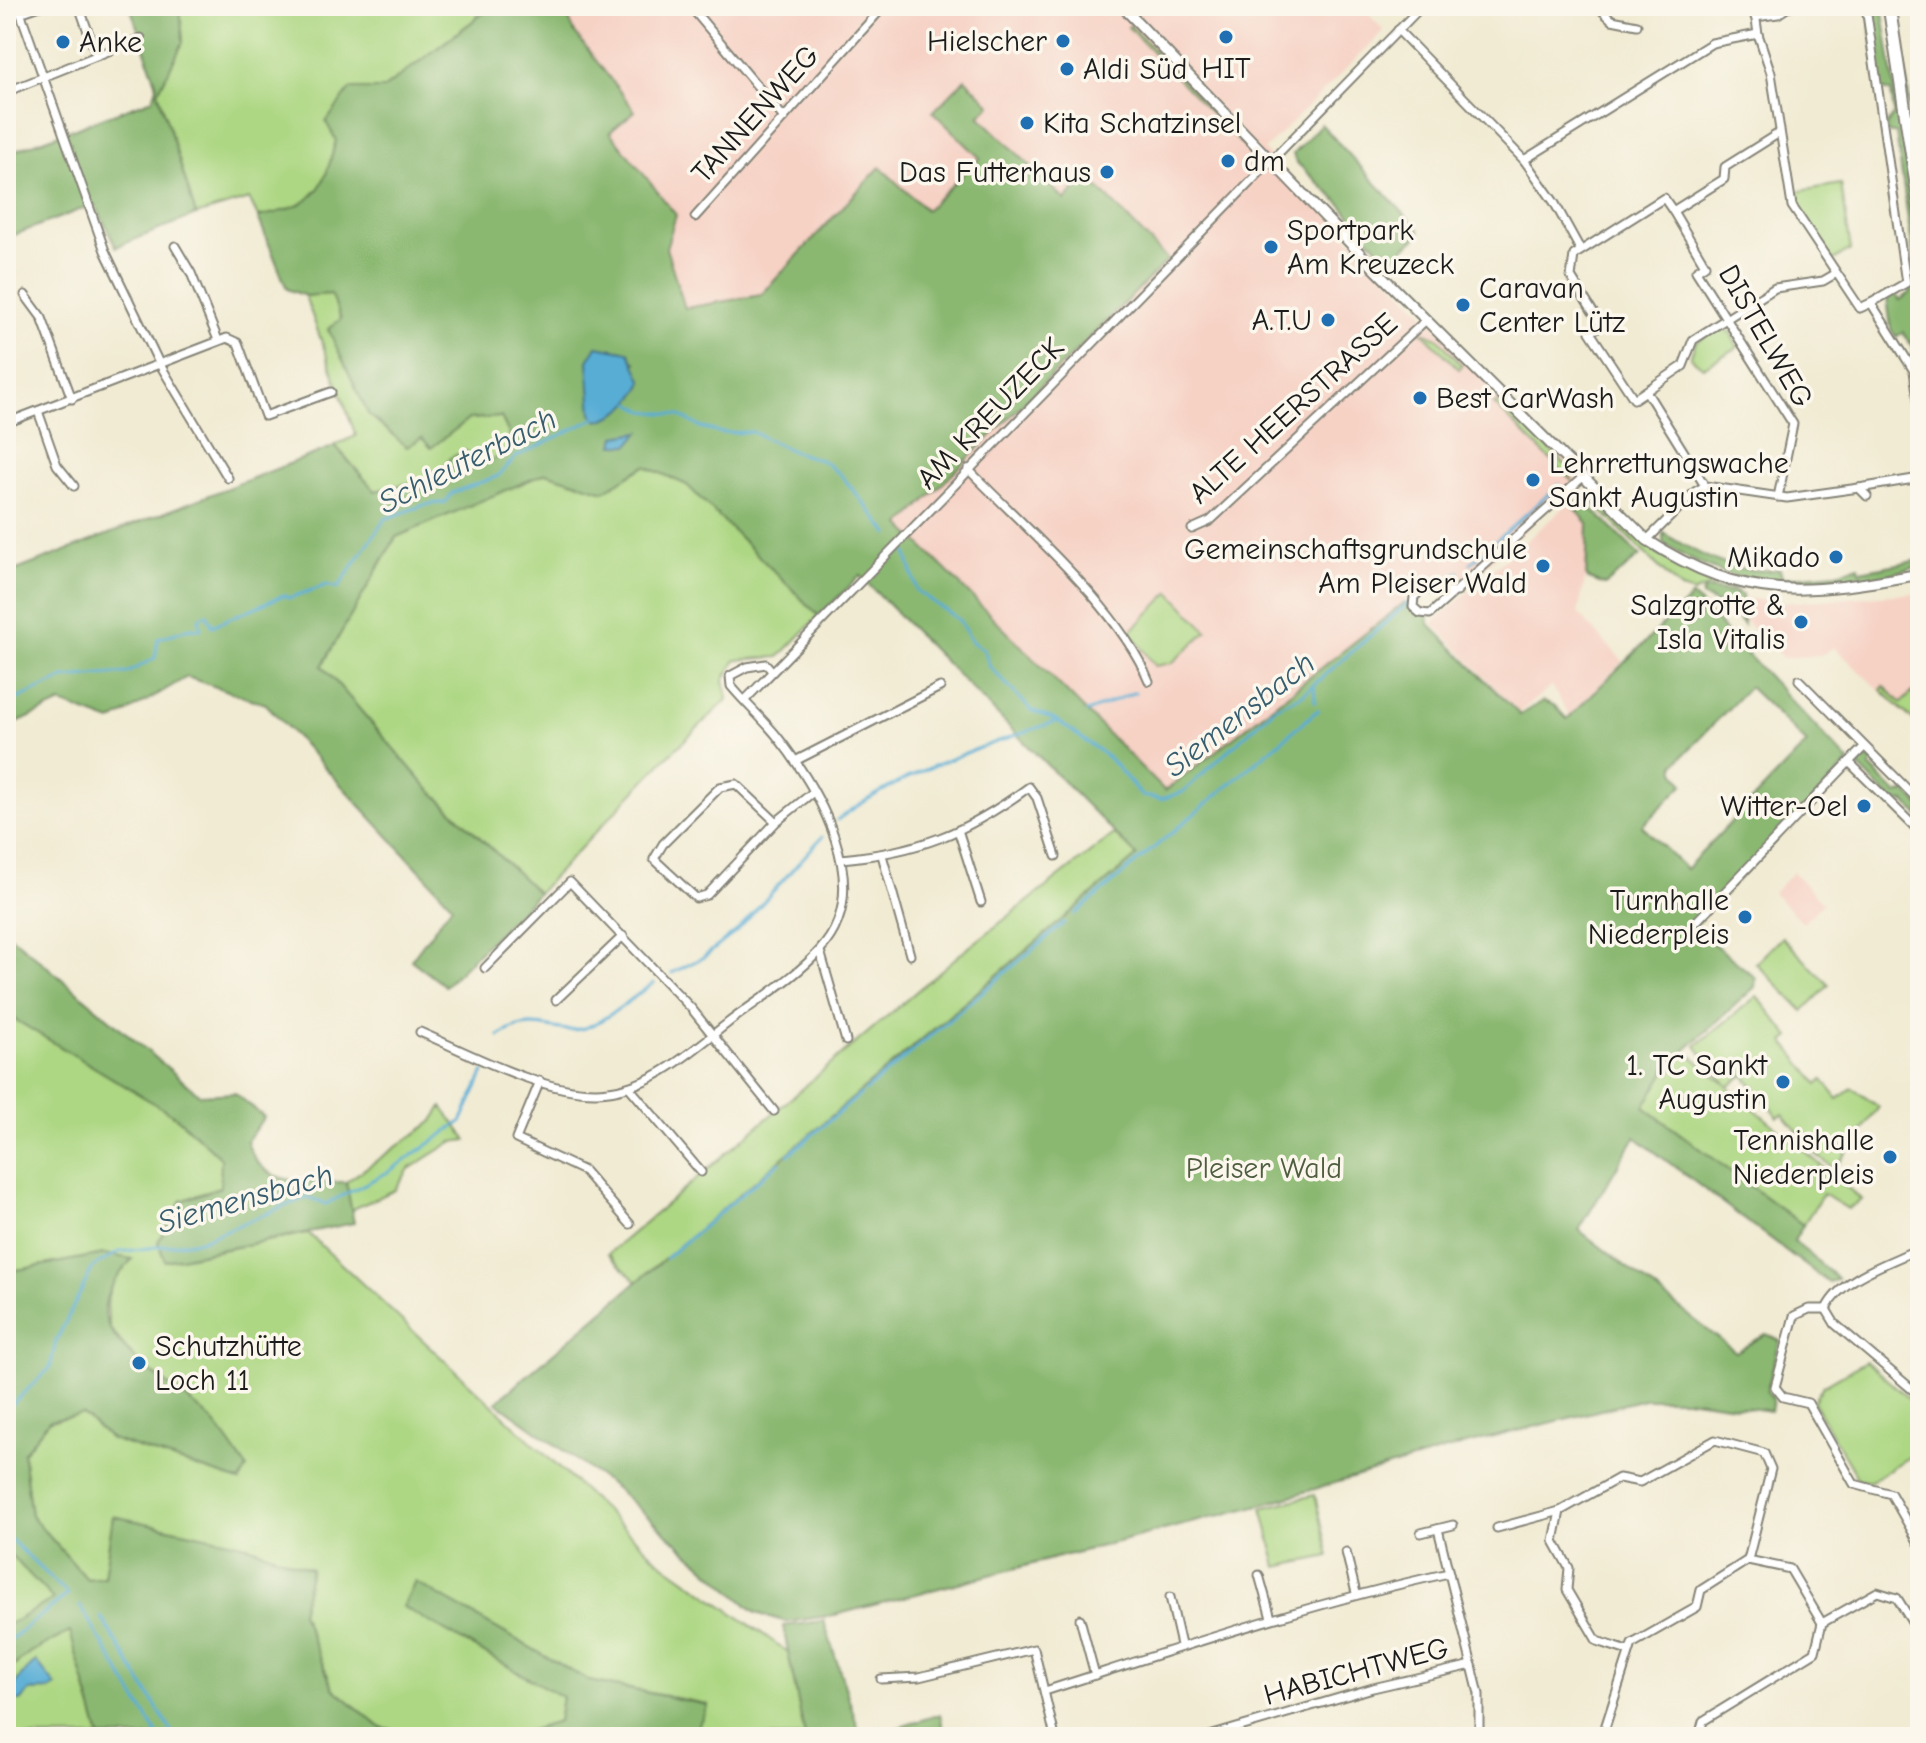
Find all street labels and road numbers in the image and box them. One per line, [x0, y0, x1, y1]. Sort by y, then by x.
street label: TANNENWEG [684, 38, 826, 190]
street label: DISTELWEG [1711, 259, 1820, 414]
street label: ALTE HEERSTRASSE [1182, 306, 1405, 511]
street label: AM KREUZECK [909, 330, 1071, 496]
street label: HABICHTWEG [1260, 1630, 1452, 1713]

